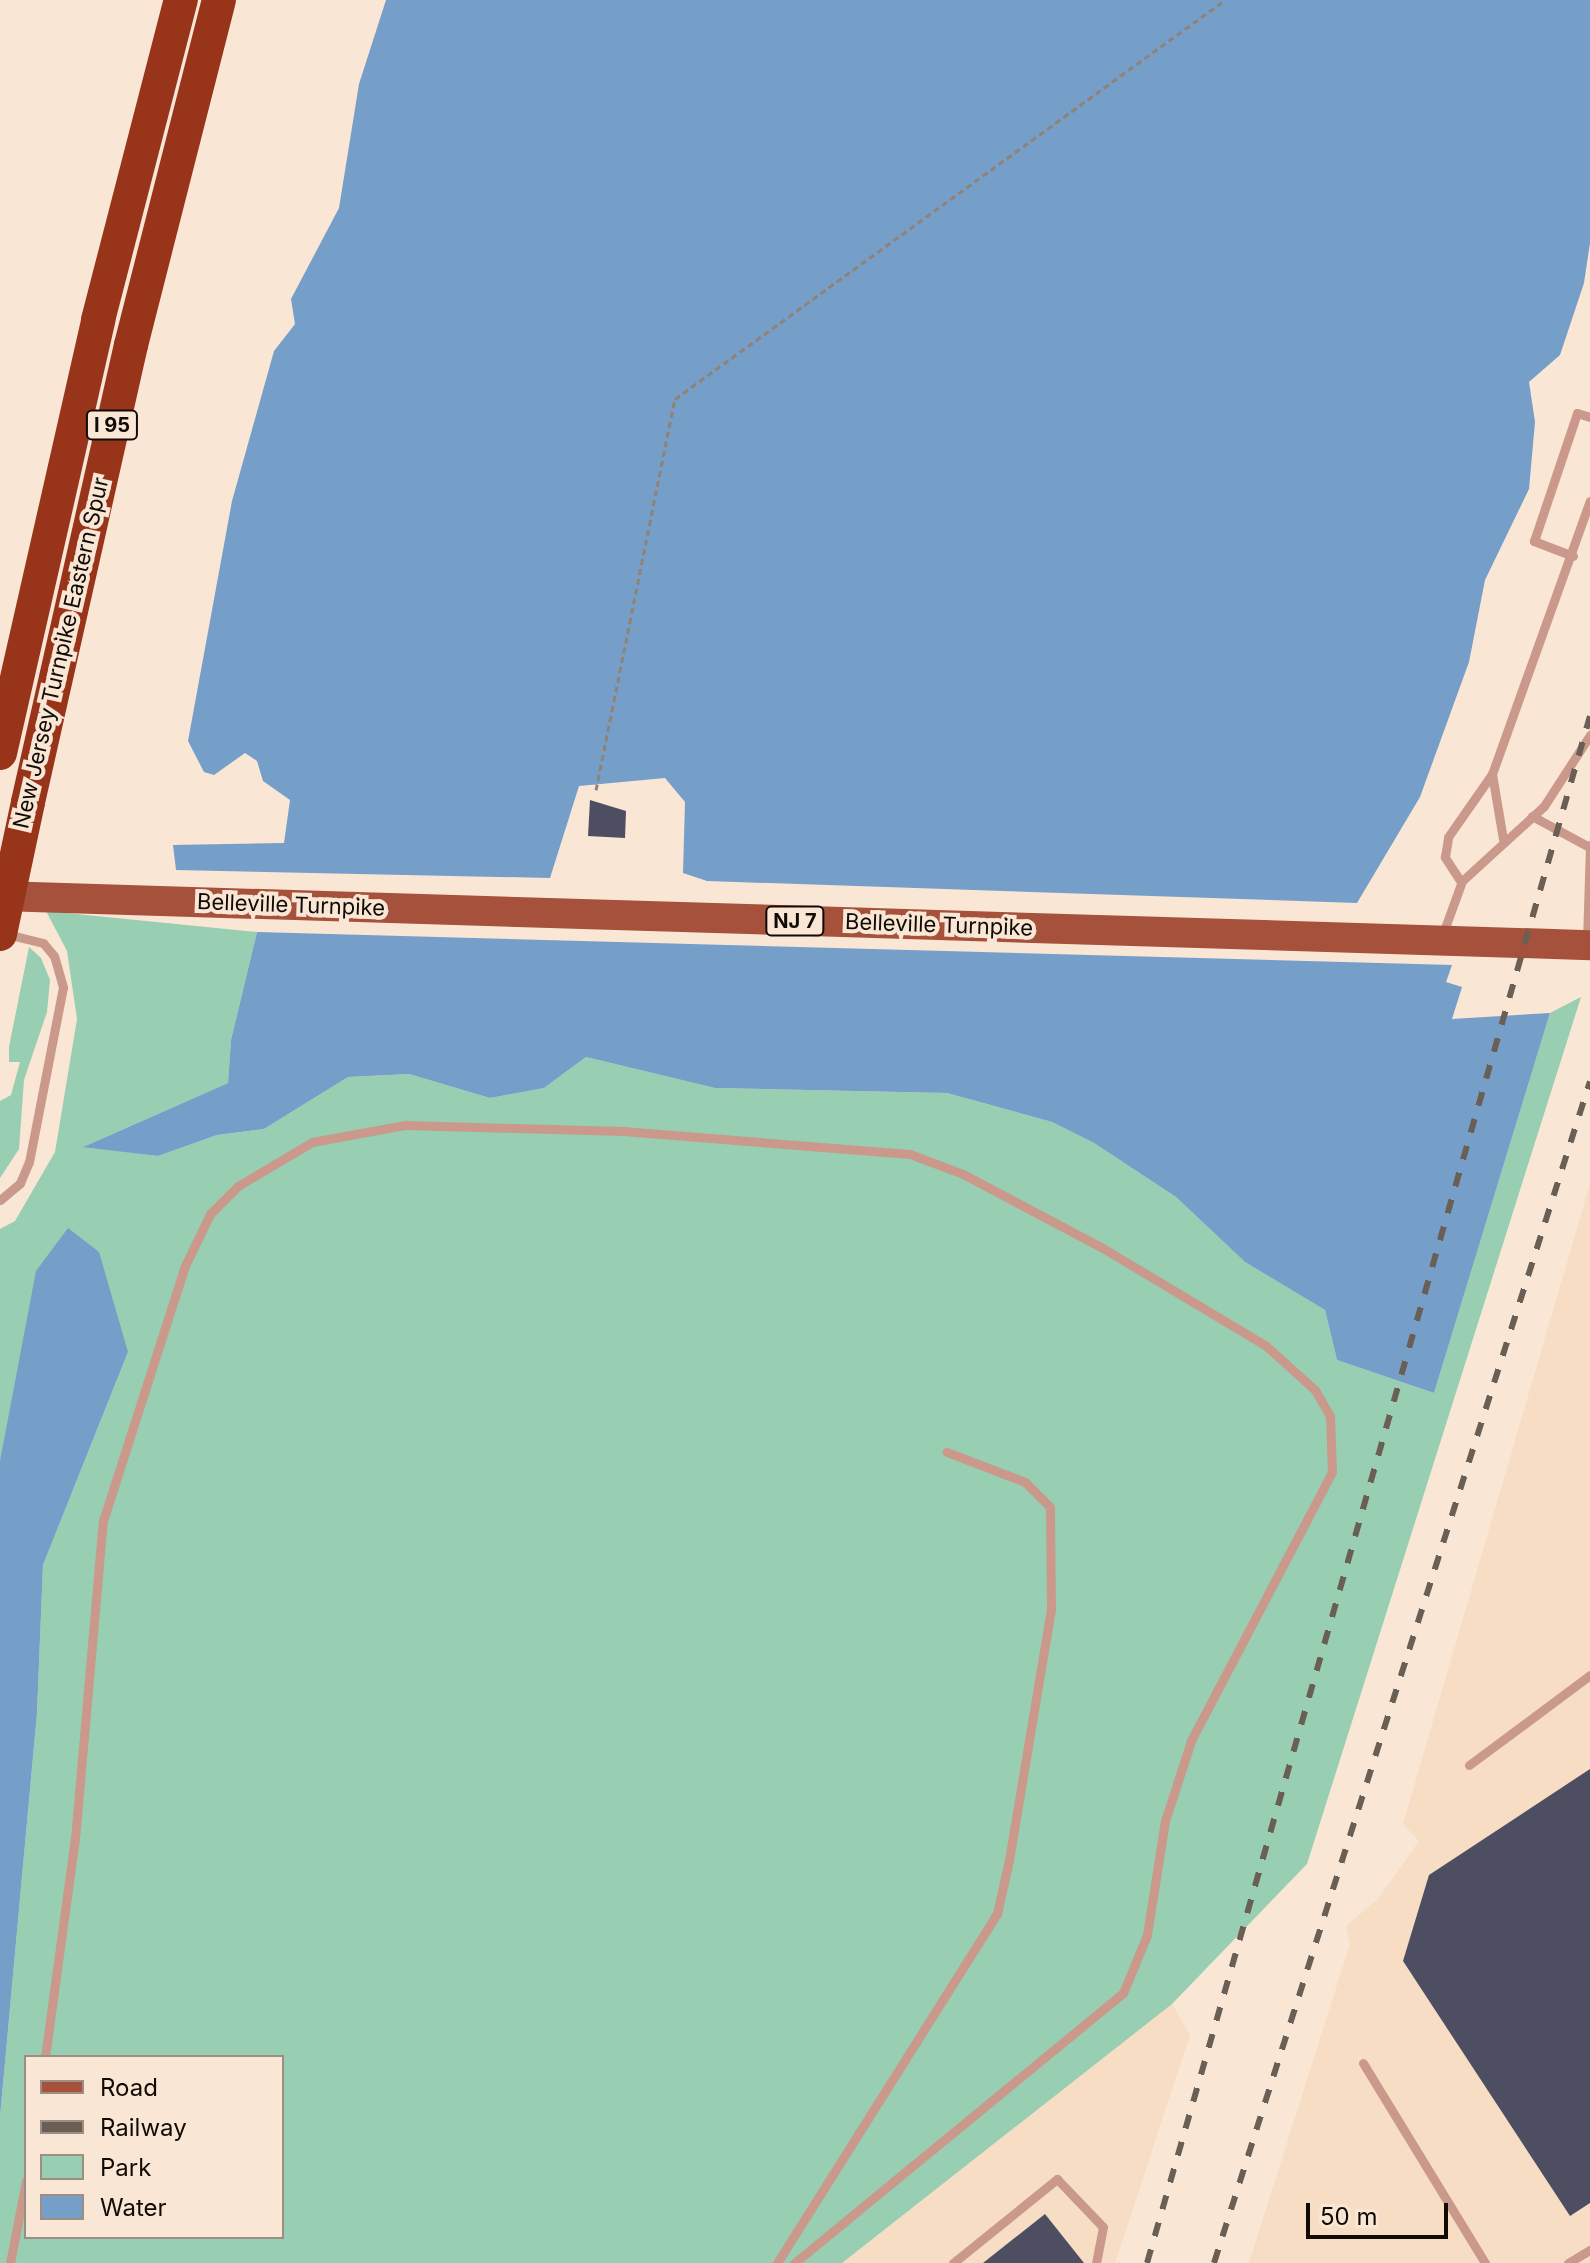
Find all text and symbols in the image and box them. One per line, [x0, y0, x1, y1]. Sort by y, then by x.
road number: I 95 [84, 409, 140, 441]
street label: New Jersey Turnpike Eastern Spur [8, 475, 114, 831]
street label: Belleville Turnpike [197, 889, 385, 921]
road number: NJ 7 [765, 905, 825, 937]
street label: Belleville Turnpike [845, 909, 1033, 941]
legend [24, 2055, 284, 2239]
text: Road [100, 2073, 158, 2102]
text: Railway [100, 2113, 187, 2142]
text: Park [100, 2153, 151, 2182]
scale bar [1310, 2187, 1452, 2237]
text: Water [100, 2193, 167, 2222]
text: 50 m [1320, 2202, 1378, 2231]

